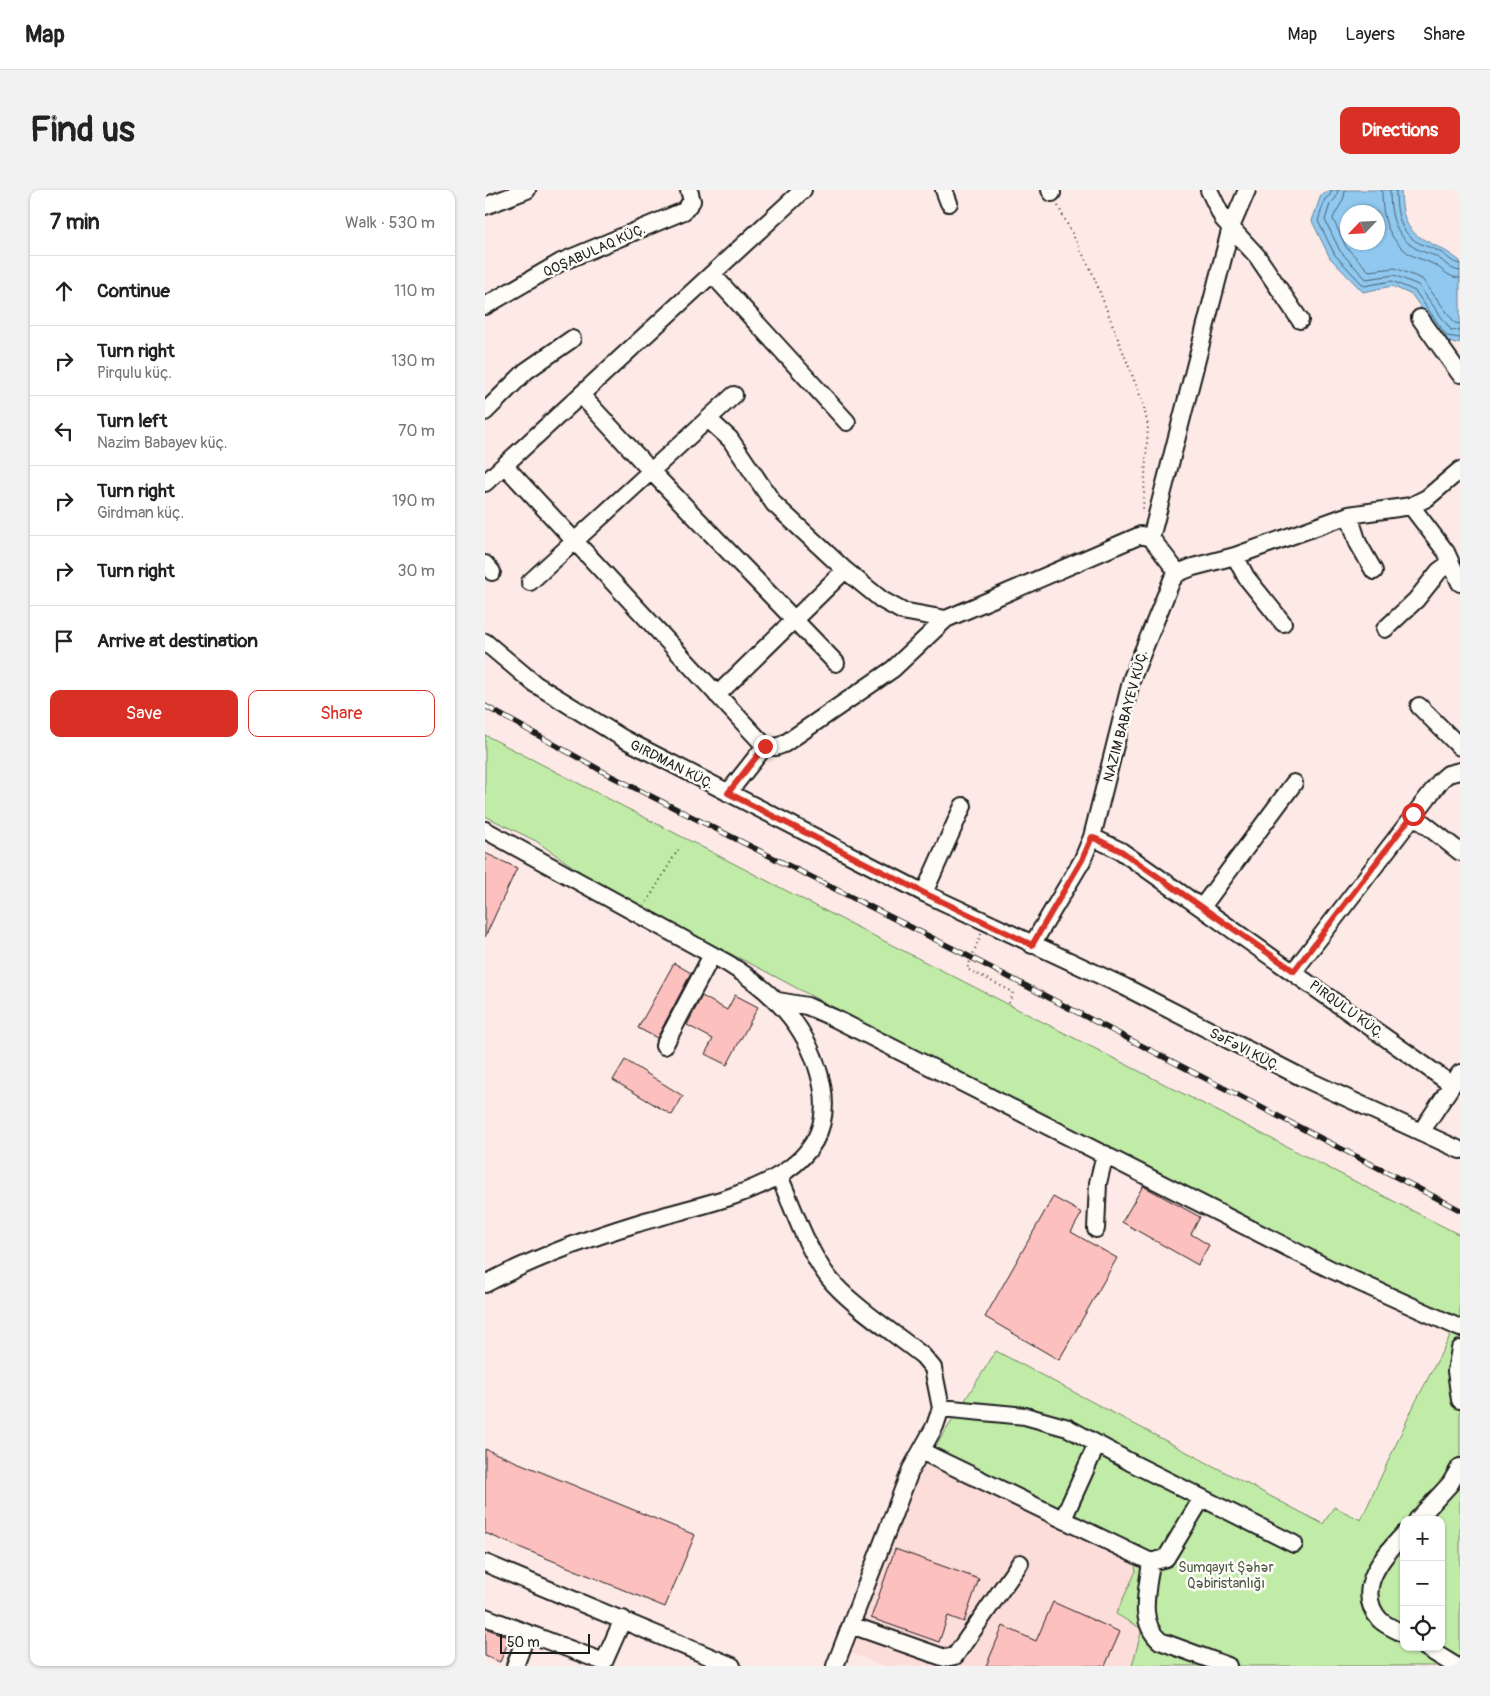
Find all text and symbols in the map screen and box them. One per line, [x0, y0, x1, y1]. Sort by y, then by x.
text: Map [25, 20, 65, 49]
text: Map [1288, 23, 1317, 46]
text: Layers [1345, 23, 1395, 46]
text: Share [1423, 23, 1465, 46]
button: Directions [1340, 107, 1460, 154]
text: Find us [30, 108, 135, 152]
north arrow [1340, 205, 1385, 250]
text: 7 min [50, 209, 100, 236]
text: Walk · 530 m [345, 213, 435, 233]
street label: QOŞABULAQ KÜÇ. [540, 220, 648, 281]
icon: ahead [50, 277, 78, 305]
text: Continue [97, 279, 170, 303]
text: 110 m [394, 281, 435, 301]
text: Turn right [97, 339, 175, 363]
icon: right [50, 347, 78, 375]
text: 130 m [391, 351, 435, 371]
text: Pirqulu küç. [97, 363, 172, 383]
text: Turn left [97, 409, 167, 433]
icon: left [50, 417, 78, 445]
text: 70 m [398, 421, 435, 441]
text: Nazim Babayev küç. [97, 433, 228, 453]
text: Turn right [97, 479, 175, 503]
icon: right [50, 487, 78, 515]
text: 190 m [392, 491, 435, 511]
text: Girdman küç. [97, 503, 184, 523]
icon: right [50, 557, 78, 585]
text: Turn right [97, 559, 175, 583]
text: 30 m [397, 561, 435, 581]
icon: arrive [50, 627, 78, 655]
text: Arrive at destination [97, 629, 258, 653]
street label: NAZIM BABAYEV KÜÇ. [1100, 649, 1151, 784]
button: Save [50, 690, 238, 737]
button: Share [248, 690, 435, 737]
route end [754, 735, 777, 758]
street label: GIRDMAN KÜÇ. [627, 736, 716, 793]
route start [1402, 803, 1425, 826]
street label: PIRQULU KÜÇ. [1306, 977, 1387, 1042]
street label: SƏFƏVI KÜÇ. [1207, 1024, 1283, 1074]
map controls [1400, 1516, 1445, 1651]
button: + [1400, 1516, 1445, 1561]
park label: Sumqayıt Şəhər Qəbiristanlığı [1178, 1559, 1274, 1592]
button: − [1400, 1561, 1445, 1606]
button: locate [1400, 1606, 1445, 1651]
scale bar [500, 1631, 590, 1654]
text: 50 m [507, 1634, 540, 1651]

